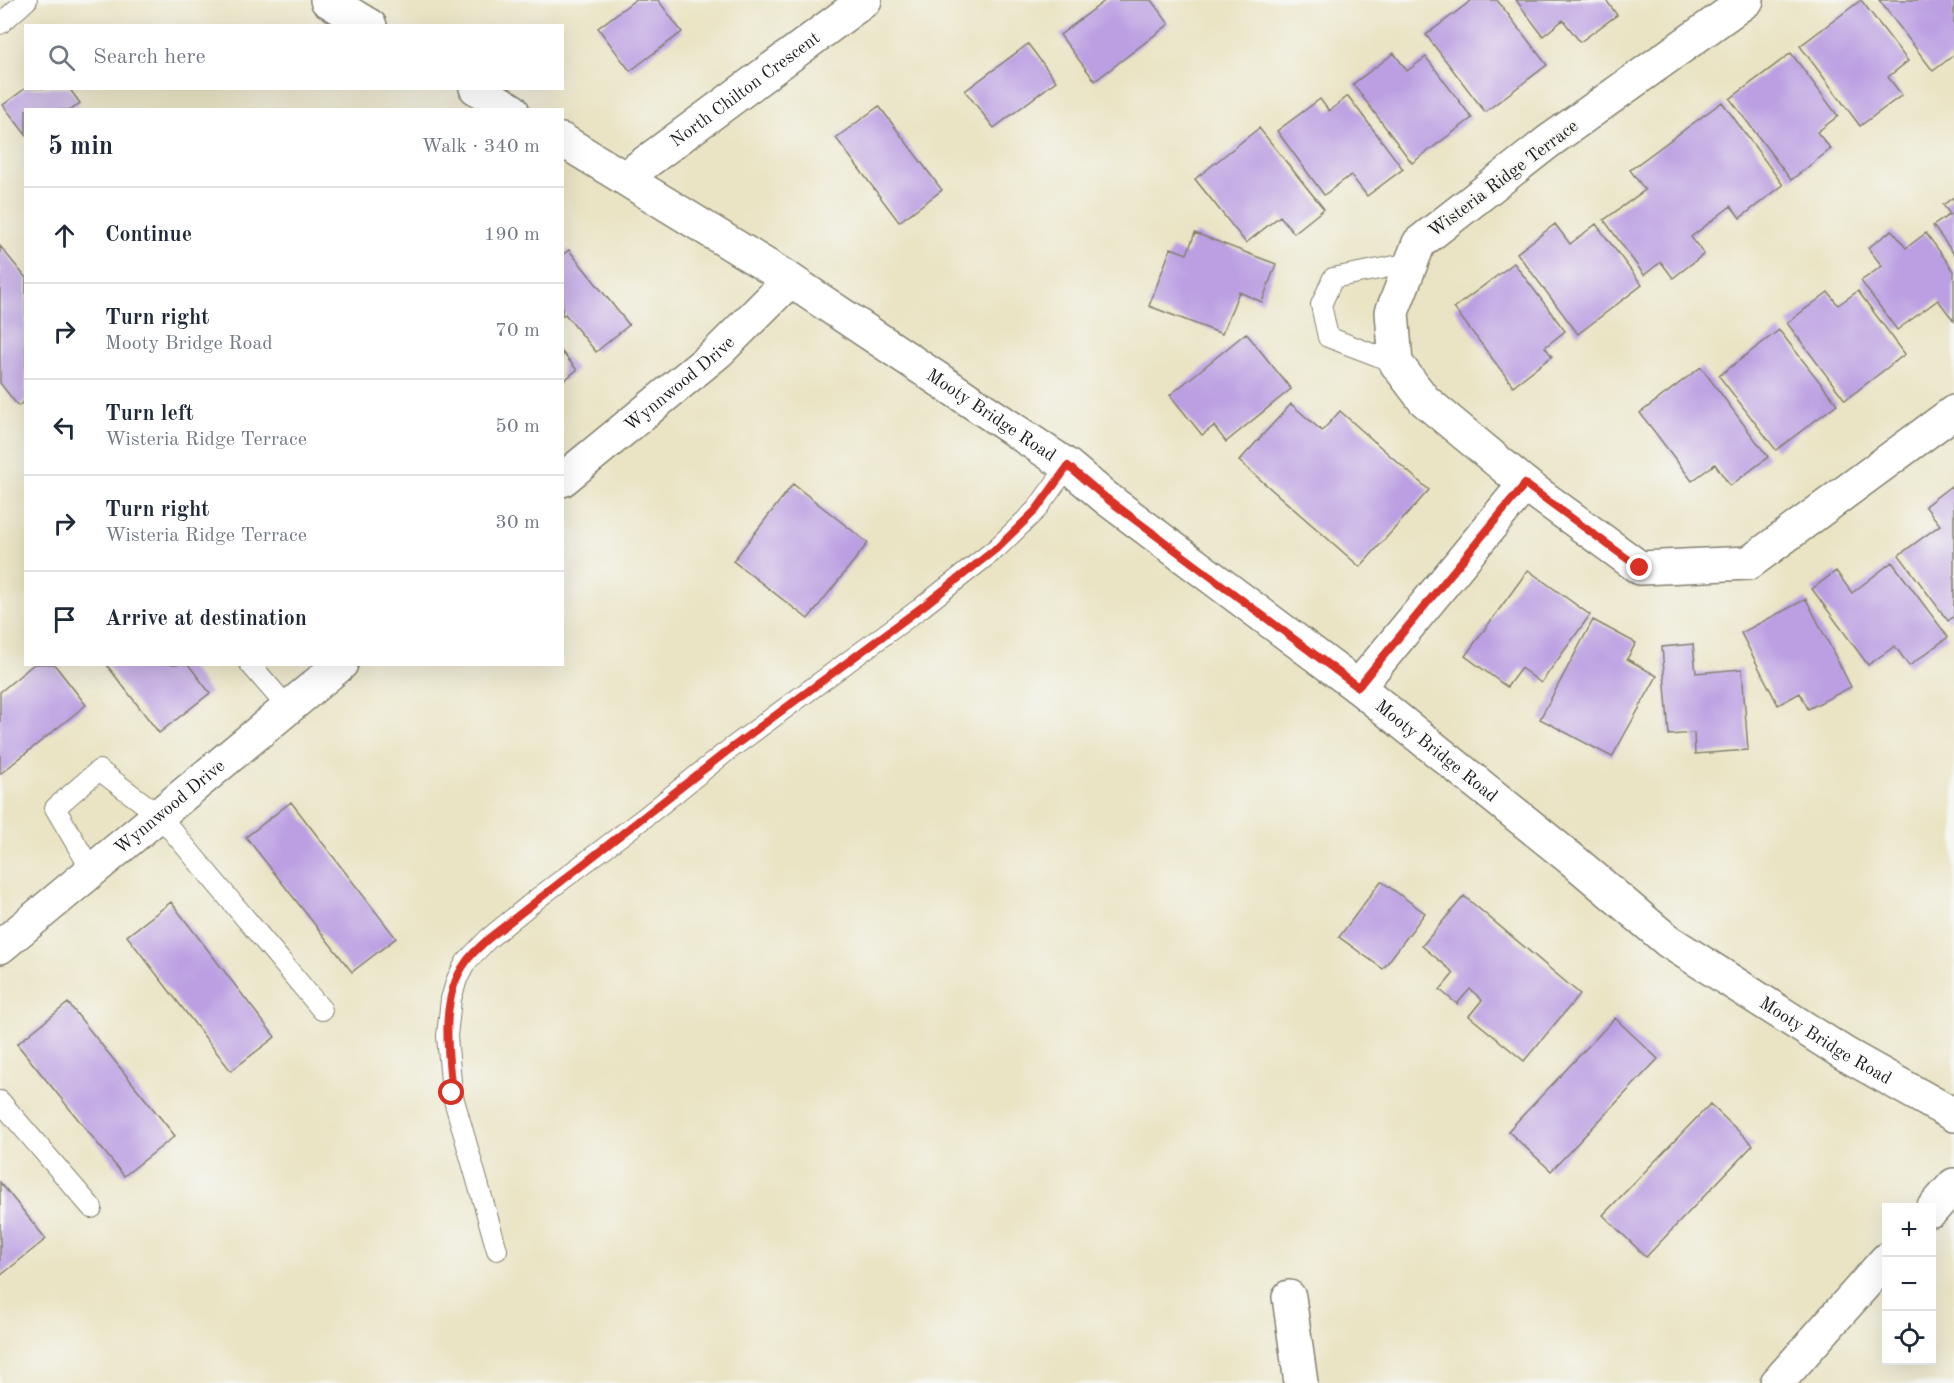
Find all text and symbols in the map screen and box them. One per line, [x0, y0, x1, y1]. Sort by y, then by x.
search box [24, 24, 564, 90]
street label: North Chilton Crescent [668, 29, 824, 151]
icon: search [45, 41, 78, 74]
text: Search here [93, 46, 206, 68]
street label: Wisteria Ridge Terrace [1426, 117, 1582, 241]
text: 5 min [48, 134, 113, 160]
text: Walk · 340 m [421, 137, 540, 157]
icon: ahead [48, 219, 81, 252]
text: Continue [105, 224, 192, 246]
text: 190 m [484, 225, 540, 245]
text: Turn right [105, 307, 209, 329]
icon: right [48, 315, 81, 348]
text: 70 m [495, 321, 540, 341]
street label: Wynnwood Drive [621, 333, 738, 435]
text: Mooty Bridge Road [105, 334, 273, 354]
street label: Mooty Bridge Road [923, 366, 1059, 465]
text: Turn left [105, 403, 194, 425]
icon: left [48, 411, 81, 444]
text: 50 m [495, 417, 540, 437]
text: Wisteria Ridge Terrace [105, 430, 307, 450]
text: Turn right [105, 499, 209, 521]
icon: right [48, 507, 81, 540]
text: 30 m [495, 513, 540, 533]
text: Wisteria Ridge Terrace [105, 526, 307, 546]
route end [1626, 554, 1652, 580]
icon: arrive [48, 603, 81, 636]
text: Arrive at destination [105, 608, 307, 630]
street label: Mooty Bridge Road [1372, 697, 1501, 806]
street label: Wynnwood Drive [111, 757, 228, 858]
street label: Mooty Bridge Road [1756, 994, 1894, 1088]
route start [438, 1079, 464, 1105]
map controls [1882, 1203, 1936, 1365]
button: + [1882, 1203, 1936, 1257]
button: − [1882, 1257, 1936, 1311]
button: locate [1882, 1311, 1936, 1365]

